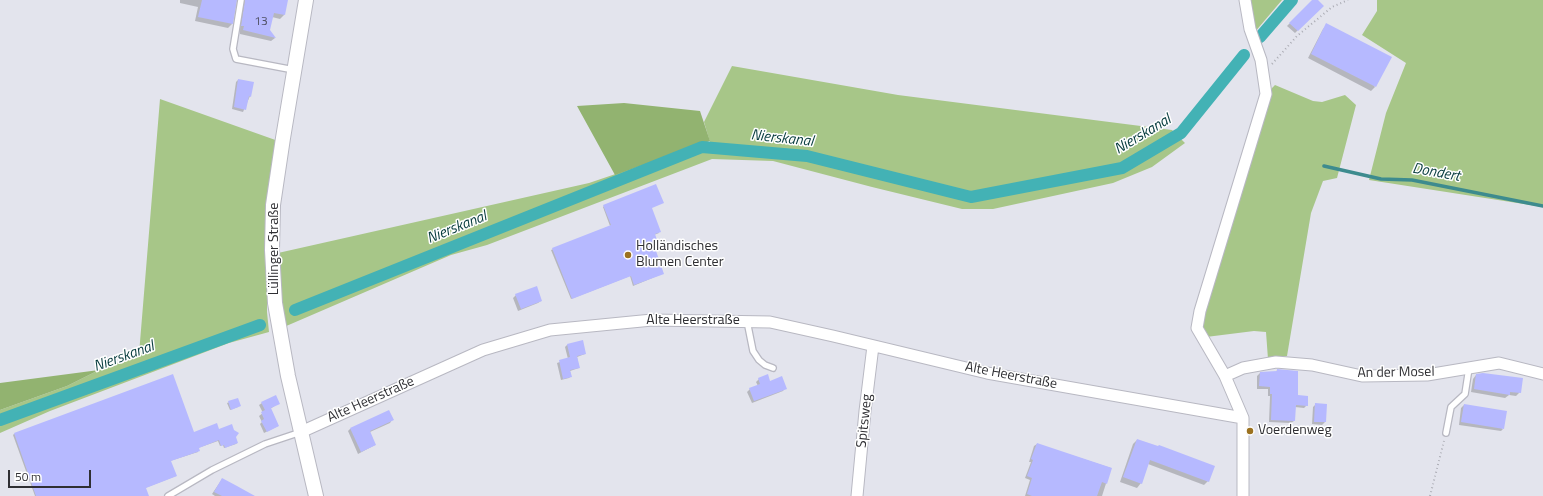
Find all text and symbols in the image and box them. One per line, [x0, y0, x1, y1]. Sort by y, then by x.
house number: 13 [254, 15, 268, 29]
water label: Nierskanal [1111, 111, 1175, 159]
water label: Nierskanal [750, 127, 814, 151]
water label: Dondert [1411, 160, 1461, 186]
street label: Lüllinger Straße [267, 203, 283, 295]
water label: Nierskanal [425, 208, 489, 248]
place label: Holländisches Blumen Center [636, 239, 724, 272]
marker: Holländisches Blumen Center [623, 250, 633, 260]
street label: Alte Heerstraße [646, 313, 740, 329]
water label: Nierskanal [91, 338, 157, 376]
street label: Alte Heerstraße [964, 359, 1058, 393]
street label: An der Mosel [1357, 364, 1435, 382]
street label: Alte Heerstraße [325, 373, 417, 427]
street label: Spitsweg [854, 393, 876, 449]
place label: Voerdenweg [1258, 423, 1332, 439]
marker: Voerdenweg [1245, 426, 1255, 436]
scale bar [10, 462, 93, 488]
text: 50 m [15, 467, 41, 486]

